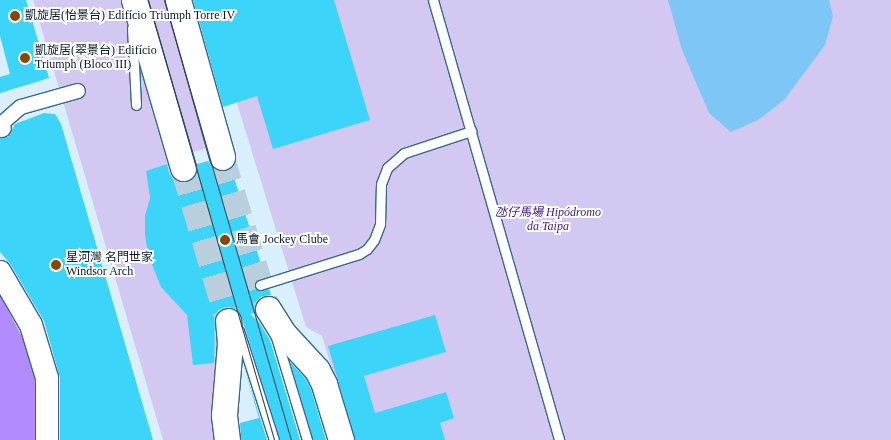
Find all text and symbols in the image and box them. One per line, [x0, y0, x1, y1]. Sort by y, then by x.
place label: 凱旋居(怡景台) Edifício Triumph Torre IV [25, 9, 236, 23]
marker: 凱旋居(怡景台) Edifício Triumph Torre IV [9, 10, 21, 22]
place label: 凱旋居(翠景台) Edifício Triumph (Bloco III) [35, 44, 157, 72]
marker: 凱旋居(翠景台) Edifício Triumph (Bloco III) [19, 52, 31, 64]
park label: 氹仔馬場 Hipódromo da Taipa [495, 206, 601, 234]
marker: 馬會 Jockey Clube [218, 233, 232, 247]
place label: 馬會 Jockey Clube [236, 233, 328, 247]
place label: 星河灣 名門世家 Windsor Arch [66, 251, 153, 279]
marker: 星河灣 名門世家 Windsor Arch [50, 259, 62, 271]

